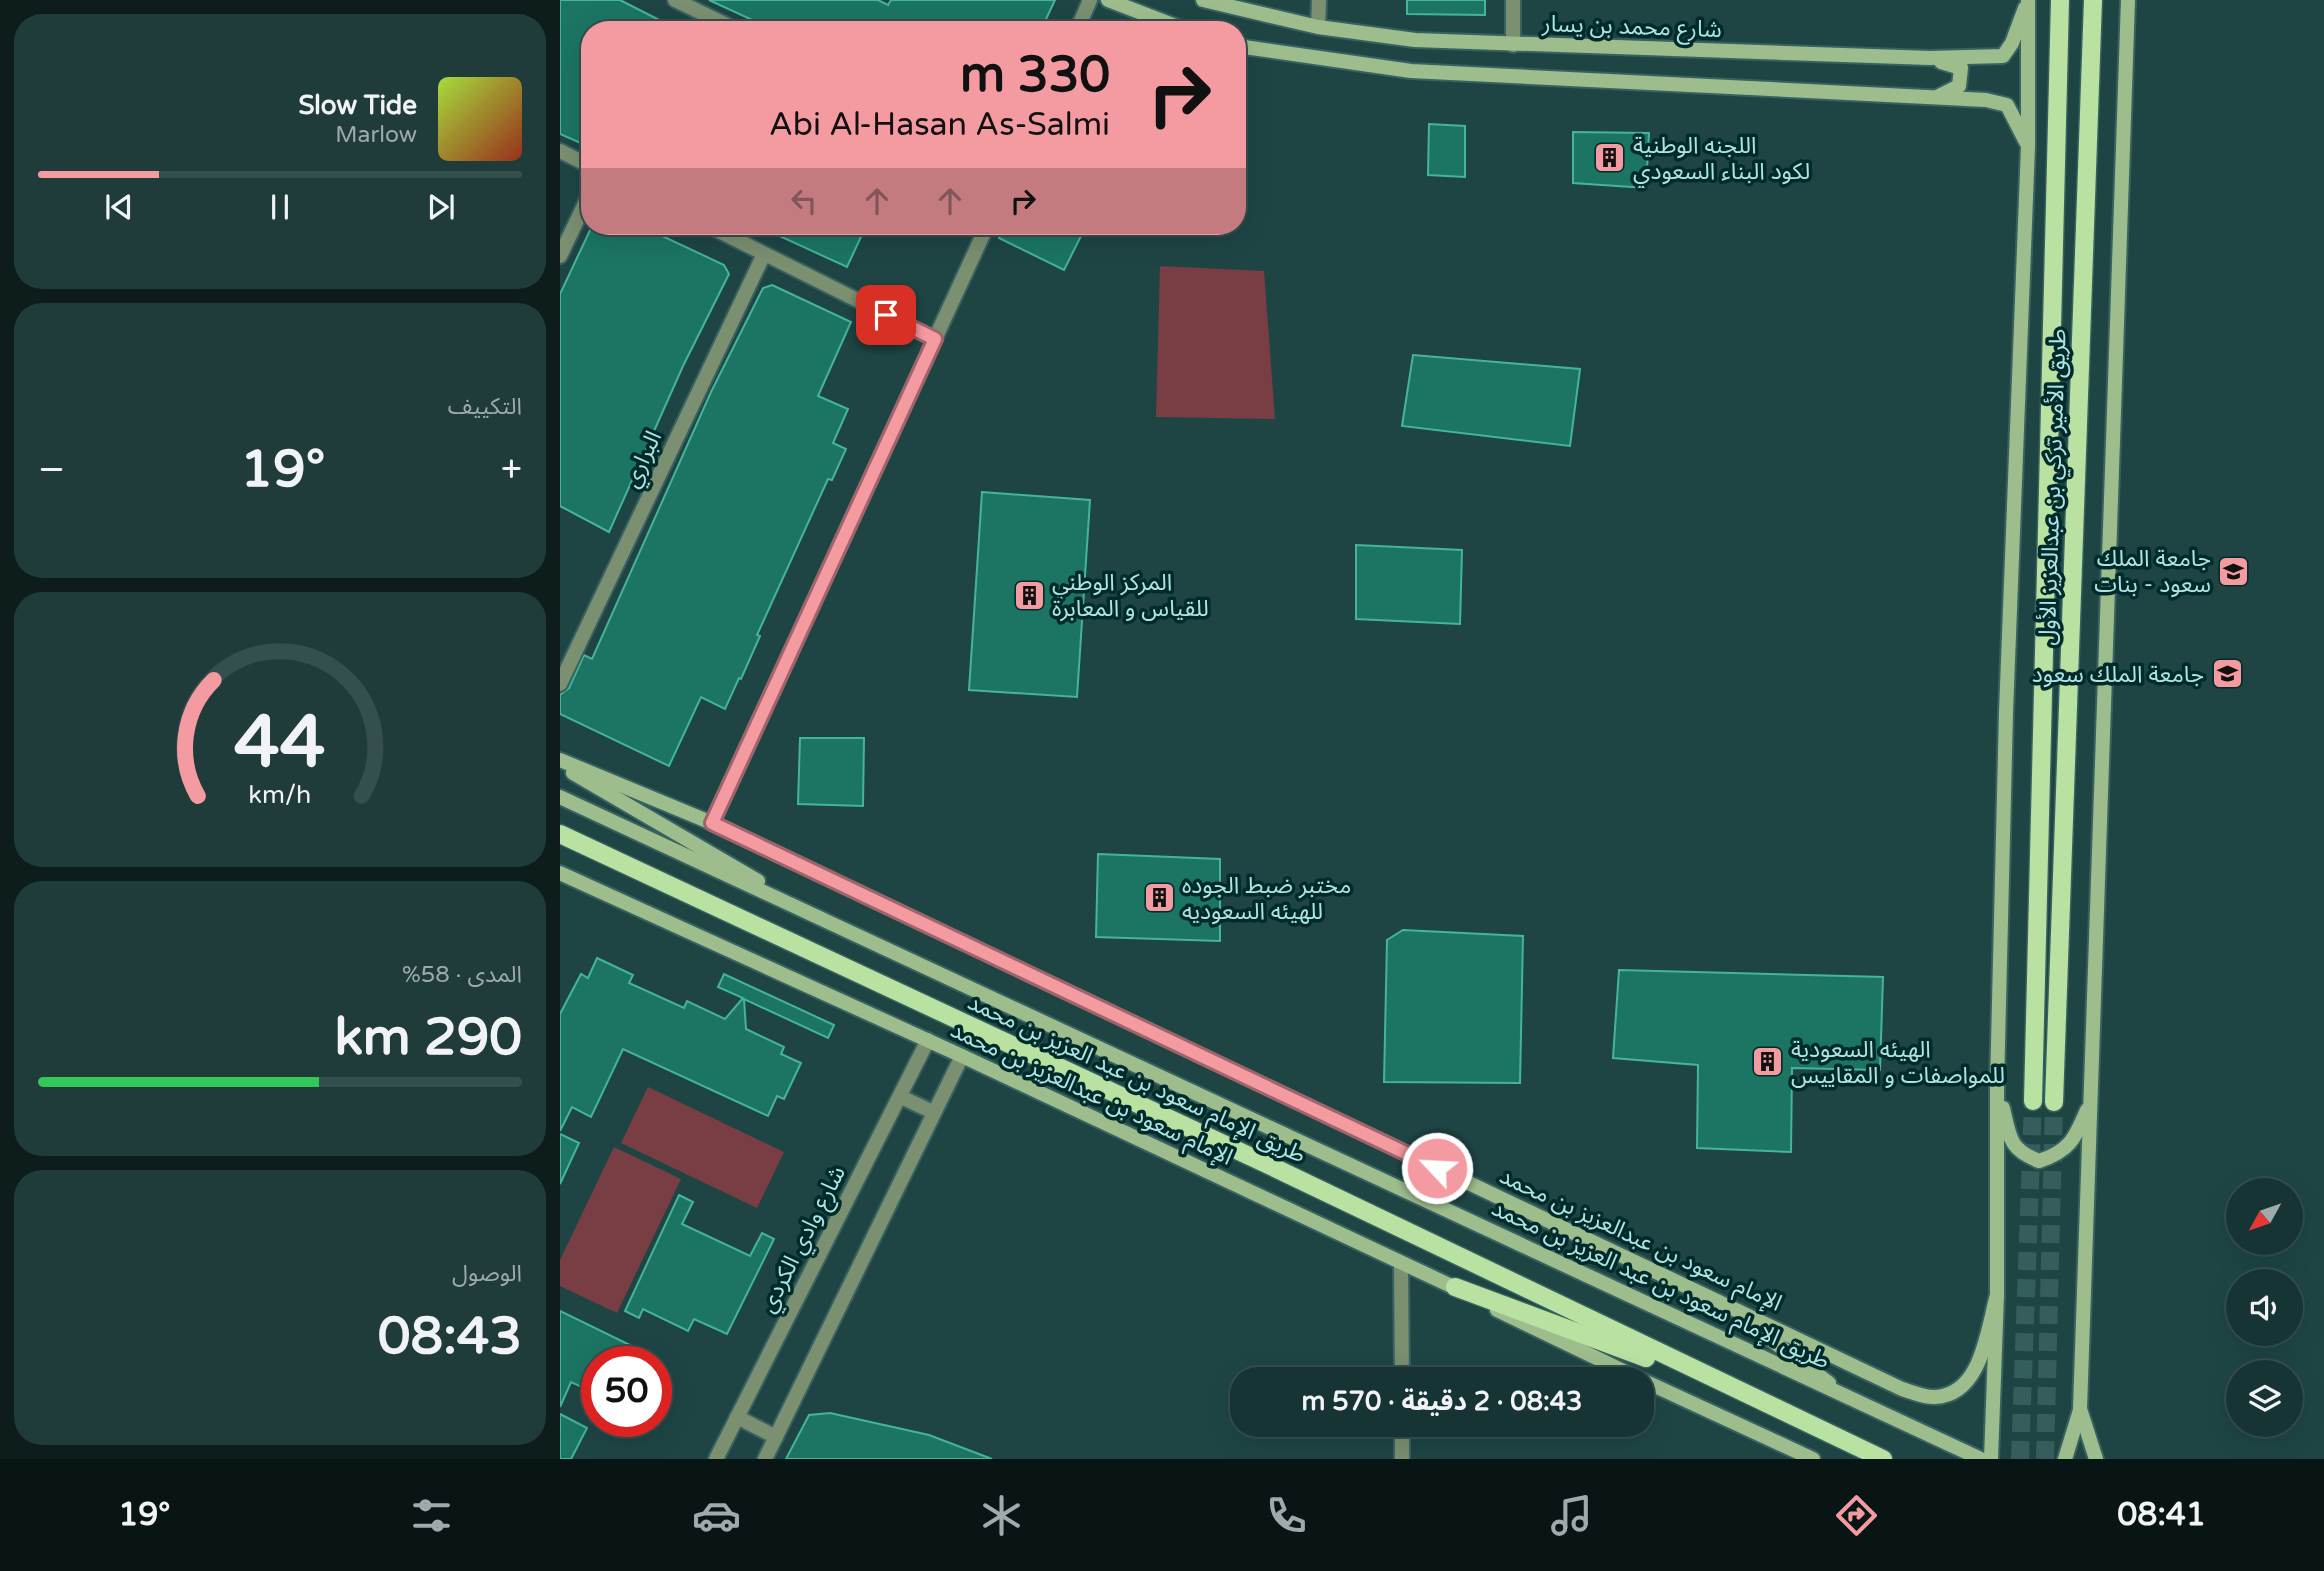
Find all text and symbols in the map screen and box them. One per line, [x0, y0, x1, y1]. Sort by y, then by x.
street label: شارع محمد بن يسار [1541, 10, 1722, 46]
text: 330 m [960, 46, 1110, 105]
icon: right [1134, 49, 1225, 140]
text: Slow Tide [299, 90, 417, 121]
text: Abi Al-Hasan As-Salmi [769, 106, 1110, 144]
text: Marlow [335, 121, 417, 149]
place label: اللجنه الوطنية لكود البناء السعودي [1633, 132, 1810, 188]
building icon: اللجنه الوطنية لكود البناء السعودي [1593, 141, 1627, 175]
icon: left [785, 182, 823, 220]
icon: ahead [858, 182, 896, 220]
icon: ahead [931, 182, 969, 220]
icon: right [1004, 182, 1042, 220]
icon: previous [100, 188, 138, 226]
icon: pause [261, 188, 299, 226]
icon: next [422, 188, 460, 226]
pin [856, 285, 916, 345]
icon: arrive [867, 296, 905, 334]
street label: طريق الأمير تركي بن عبدالعزيز الأول [2033, 328, 2075, 646]
text: التكييف [448, 393, 522, 421]
street label: البراري [618, 427, 670, 493]
text: 19° [240, 438, 325, 501]
text: − [38, 447, 65, 493]
text: + [501, 447, 522, 493]
place label: جامعة الملك سعود - بنات [2094, 545, 2211, 599]
school or university icon: جامعة الملك سعود - بنات [2217, 554, 2251, 588]
place label: المركز الوطني للقياس و المعابرة [1052, 569, 1209, 623]
building icon: المركز الوطني للقياس و المعابرة [1012, 578, 1046, 612]
school or university icon: جامعة الملك سعود [2210, 657, 2244, 691]
place label: جامعة الملك سعود [2032, 661, 2204, 689]
text: 44 [234, 699, 326, 787]
text: km/h [249, 779, 311, 809]
place label: مختبر ضبط الجوده للهيئه السعوديه [1182, 872, 1351, 926]
building icon: مختبر ضبط الجوده للهيئه السعوديه [1142, 881, 1176, 915]
text: المدى · 58% [402, 961, 522, 989]
street label: طريق الإمام سعود بن عبد العزيز بن محمد [962, 988, 1310, 1172]
text: 290 km [334, 1006, 522, 1069]
street label: الإمام سعود بن عبدالعزيز بن محمد [945, 1016, 1237, 1174]
place label: الهيئه السعودية للمواصفات و المقاييس [1791, 1036, 2005, 1090]
building icon: الهيئه السعودية للمواصفات و المقاييس [1751, 1045, 1785, 1079]
position arrow [1400, 1131, 1474, 1205]
street label: شارع وادي الكردي [754, 1161, 854, 1319]
street label: الإمام سعود بن عبدالعزيز بن محمد [1494, 1162, 1786, 1320]
north arrow [2226, 1178, 2303, 1255]
map controls [2226, 1178, 2303, 1437]
street label: طريق الإمام سعود بن عبد العزيز بن محمد [1486, 1194, 1834, 1378]
text: الوصول [452, 1260, 522, 1288]
button: sound [2226, 1269, 2303, 1346]
text: 08:43 [378, 1305, 522, 1368]
speed limit sign: 50 [581, 1346, 672, 1437]
button: layers [2226, 1360, 2303, 1437]
text: 08:43 · 2 دقيقة · 570 m [1302, 1386, 1582, 1417]
icon: filters [407, 1491, 456, 1540]
icon: car [692, 1491, 741, 1540]
icon: climate [977, 1491, 1026, 1540]
icon: phone [1262, 1491, 1311, 1540]
icon: music [1547, 1491, 1596, 1540]
icon: directions [1832, 1491, 1881, 1540]
text: 19° [118, 1496, 170, 1534]
text: 08:41 [2117, 1496, 2206, 1534]

